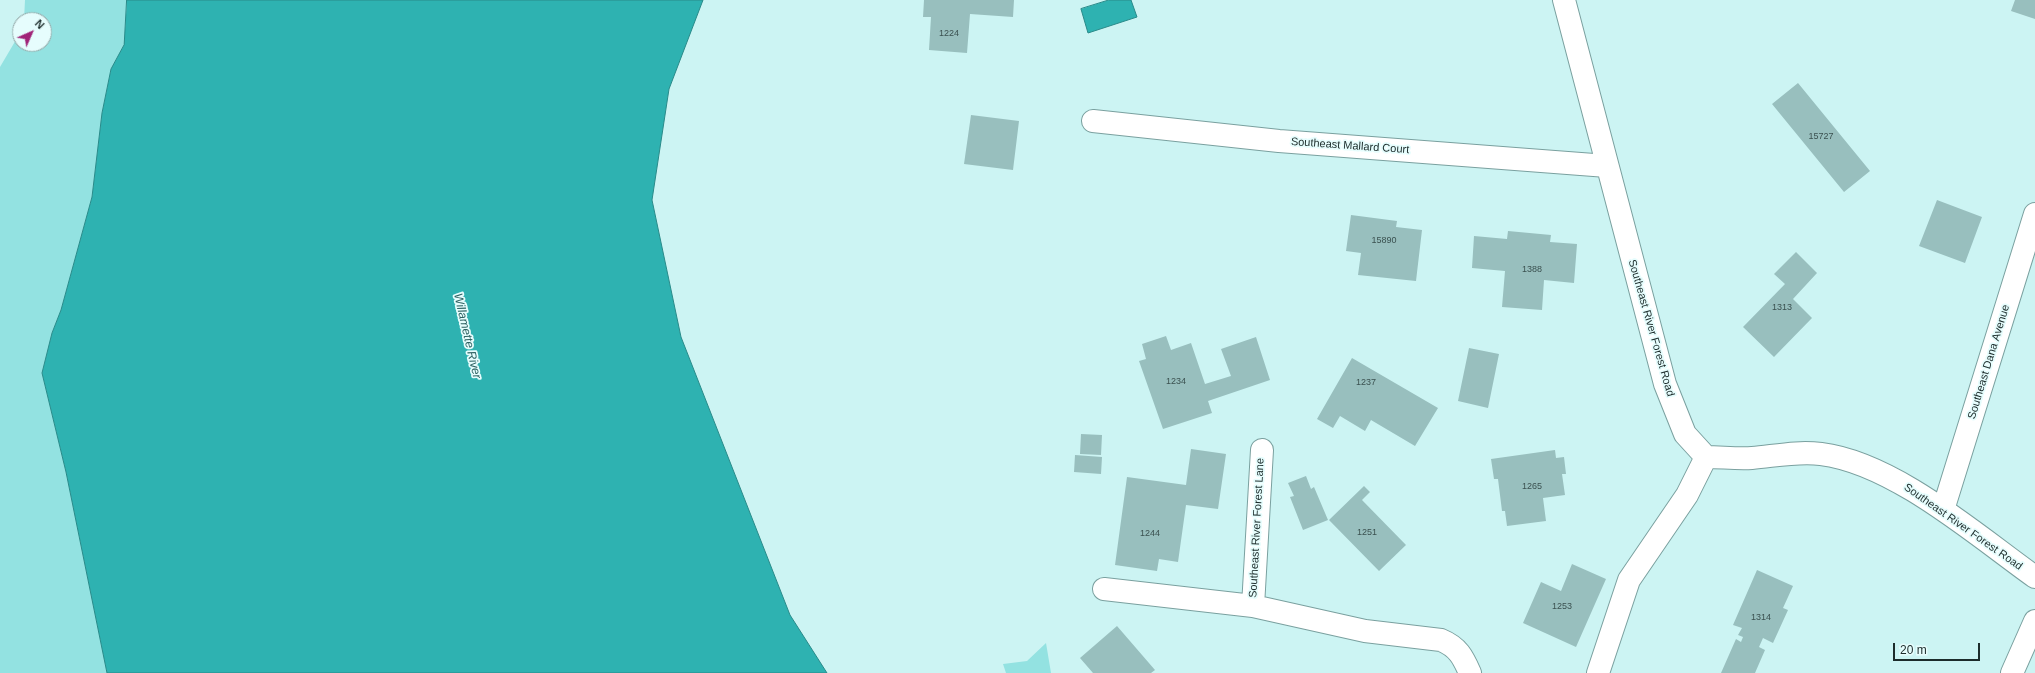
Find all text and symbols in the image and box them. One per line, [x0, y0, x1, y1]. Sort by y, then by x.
north arrow [12, 12, 52, 52]
text: N [33, 17, 47, 31]
house number: 1224 [939, 29, 959, 39]
house number: 15727 [1808, 132, 1834, 142]
street label: Southeast Mallard Court [1290, 135, 1410, 157]
house number: 15890 [1371, 236, 1397, 246]
street label: Southeast River Forest Road [1625, 258, 1677, 398]
house number: 1388 [1522, 265, 1542, 275]
water label: Willamette River [450, 292, 484, 380]
house number: 1313 [1772, 303, 1792, 313]
street label: Southeast Dana Avenue [1965, 303, 2013, 421]
house number: 1234 [1166, 377, 1186, 387]
house number: 1237 [1356, 378, 1376, 388]
street label: Southeast River Forest Lane [1247, 458, 1267, 598]
street label: Southeast River Forest Road [1901, 481, 2025, 573]
house number: 1265 [1522, 482, 1542, 492]
house number: 1251 [1357, 528, 1377, 538]
house number: 1244 [1140, 529, 1160, 539]
house number: 1253 [1552, 602, 1572, 612]
house number: 1314 [1751, 613, 1771, 623]
scale bar [1895, 635, 1982, 661]
text: 20 m [1900, 643, 1927, 657]

